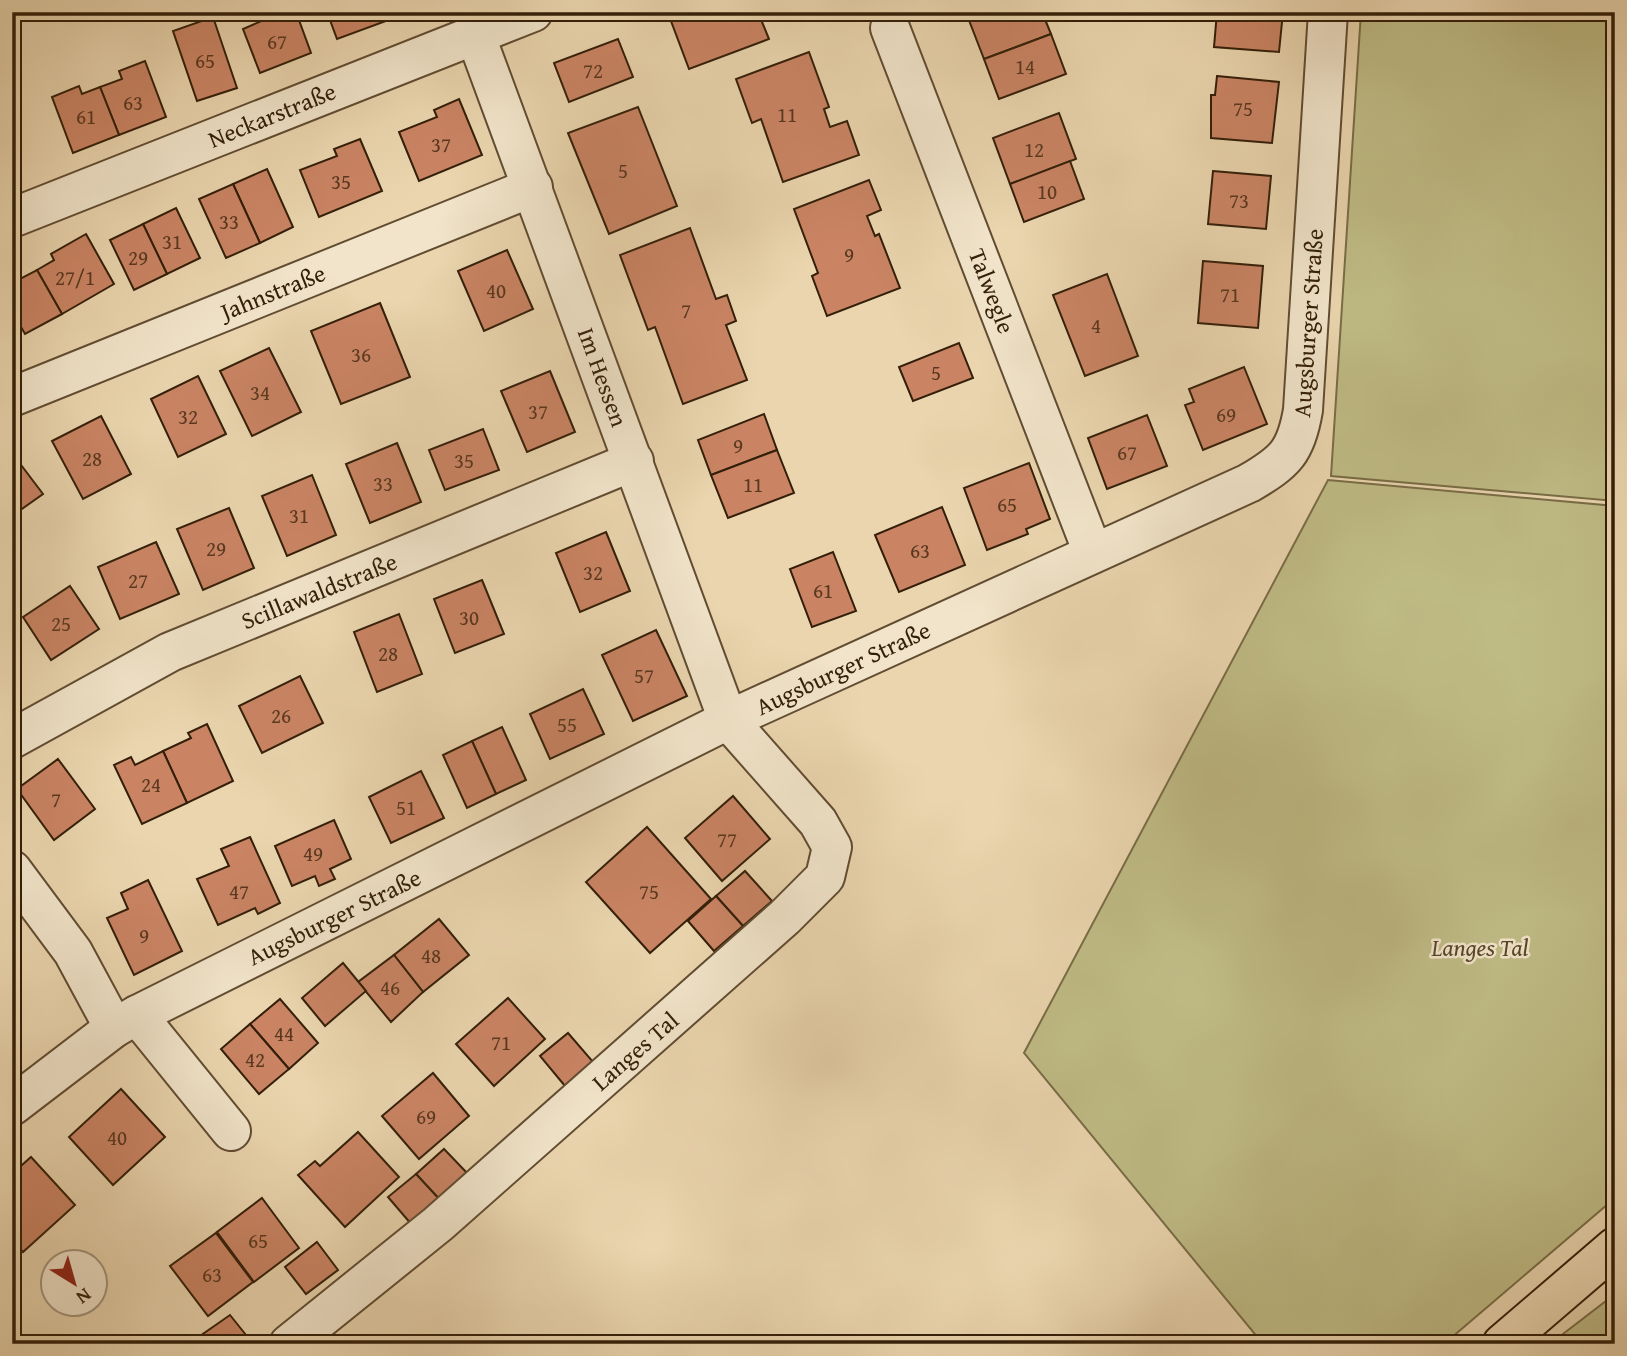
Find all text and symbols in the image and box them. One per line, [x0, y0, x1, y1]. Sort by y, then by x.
house number: 67 [267, 26, 287, 57]
house number: 65 [195, 45, 215, 76]
house number: 14 [1015, 51, 1035, 82]
house number: 72 [583, 55, 603, 86]
street label: Neckarstraße [203, 73, 341, 157]
house number: 63 [123, 87, 143, 118]
house number: 75 [1233, 93, 1253, 124]
house number: 11 [777, 99, 797, 130]
house number: 61 [76, 101, 96, 132]
house number: 37 [431, 129, 451, 160]
house number: 12 [1024, 134, 1044, 165]
house number: 5 [618, 155, 628, 186]
house number: 35 [331, 166, 351, 197]
house number: 10 [1037, 176, 1057, 207]
house number: 73 [1229, 185, 1249, 216]
house number: 33 [219, 206, 239, 237]
house number: 31 [162, 226, 182, 257]
street label: Augsburger Straße [1284, 227, 1332, 419]
house number: 9 [844, 239, 854, 270]
house number: 29 [128, 242, 148, 273]
street label: Talwegle [960, 243, 1024, 339]
street label: Jahnstraße [213, 255, 331, 330]
house number: 27/1 [55, 262, 95, 293]
house number: 40 [486, 275, 506, 306]
house number: 71 [1220, 279, 1240, 310]
house number: 7 [681, 295, 691, 326]
house number: 4 [1091, 310, 1101, 341]
street label: Im Hessen [569, 322, 637, 432]
house number: 36 [351, 339, 371, 370]
house number: 5 [931, 357, 941, 388]
house number: 34 [250, 377, 270, 408]
house number: 37 [528, 396, 548, 427]
house number: 69 [1216, 399, 1236, 430]
house number: 32 [178, 401, 198, 432]
house number: 9 [733, 430, 743, 461]
house number: 67 [1117, 437, 1137, 468]
house number: 28 [82, 443, 102, 474]
house number: 35 [454, 445, 474, 476]
house number: 33 [373, 468, 393, 499]
house number: 11 [743, 469, 763, 500]
house number: 65 [997, 489, 1017, 520]
house number: 31 [289, 500, 309, 531]
house number: 29 [206, 533, 226, 564]
house number: 63 [910, 535, 930, 566]
street label: Scillawaldstraße [236, 544, 402, 638]
house number: 32 [583, 557, 603, 588]
house number: 27 [128, 565, 148, 596]
house number: 61 [813, 575, 833, 606]
house number: 30 [459, 602, 479, 633]
house number: 25 [51, 608, 71, 639]
street label: Augsburger Straße [750, 612, 936, 724]
house number: 28 [378, 638, 398, 669]
house number: 57 [634, 660, 654, 691]
house number: 26 [271, 700, 291, 731]
house number: 55 [557, 709, 577, 740]
house number: 24 [141, 769, 161, 800]
house number: 7 [51, 784, 61, 815]
house number: 51 [396, 792, 416, 823]
house number: 77 [717, 824, 737, 855]
house number: 49 [303, 838, 323, 869]
street label: Augsburger Straße [241, 860, 427, 974]
house number: 47 [229, 876, 249, 907]
house number: 75 [639, 876, 659, 907]
house number: 9 [139, 920, 149, 951]
park label: Langes Tal [1431, 930, 1529, 965]
house number: 48 [421, 940, 441, 971]
house number: 46 [380, 972, 400, 1003]
street label: Langes Tal [584, 1003, 686, 1099]
house number: 44 [274, 1018, 294, 1049]
house number: 71 [491, 1027, 511, 1058]
house number: 42 [245, 1044, 265, 1075]
house number: 69 [416, 1101, 436, 1132]
house number: 40 [107, 1122, 127, 1153]
house number: 65 [248, 1225, 268, 1256]
north arrow [38, 1248, 108, 1318]
house number: 63 [202, 1259, 222, 1290]
text: N [70, 1282, 98, 1312]

